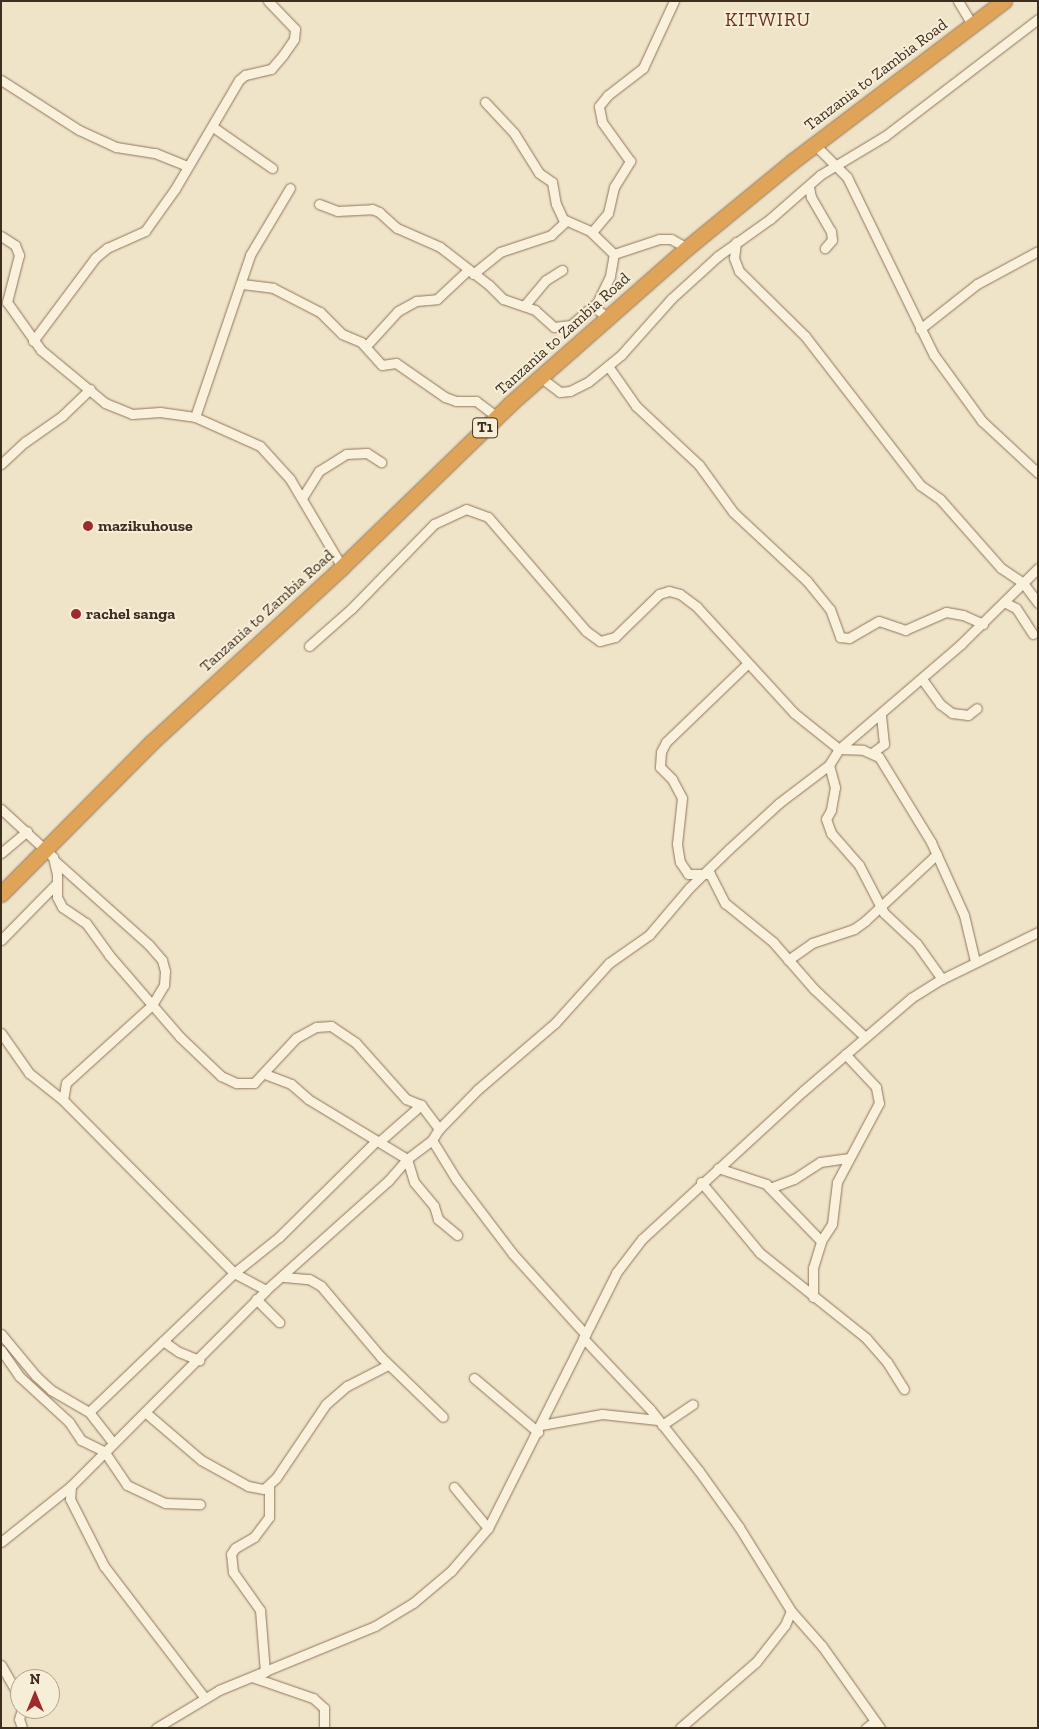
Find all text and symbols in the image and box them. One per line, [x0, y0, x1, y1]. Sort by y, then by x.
district label: KITWIRU [724, 9, 812, 31]
street label: Tanzania to Zambia Road [801, 15, 951, 135]
street label: Tanzania to Zambia Road [492, 269, 634, 399]
road number: T1 [471, 416, 499, 440]
place label: mazikuhouse [98, 516, 193, 536]
marker: mazikuhouse [82, 520, 94, 532]
street label: Tanzania to Zambia Road [196, 546, 338, 676]
place label: rachel sanga [86, 604, 175, 624]
marker: rachel sanga [70, 608, 82, 620]
north arrow [10, 1669, 60, 1719]
text: N [30, 1671, 40, 1688]

